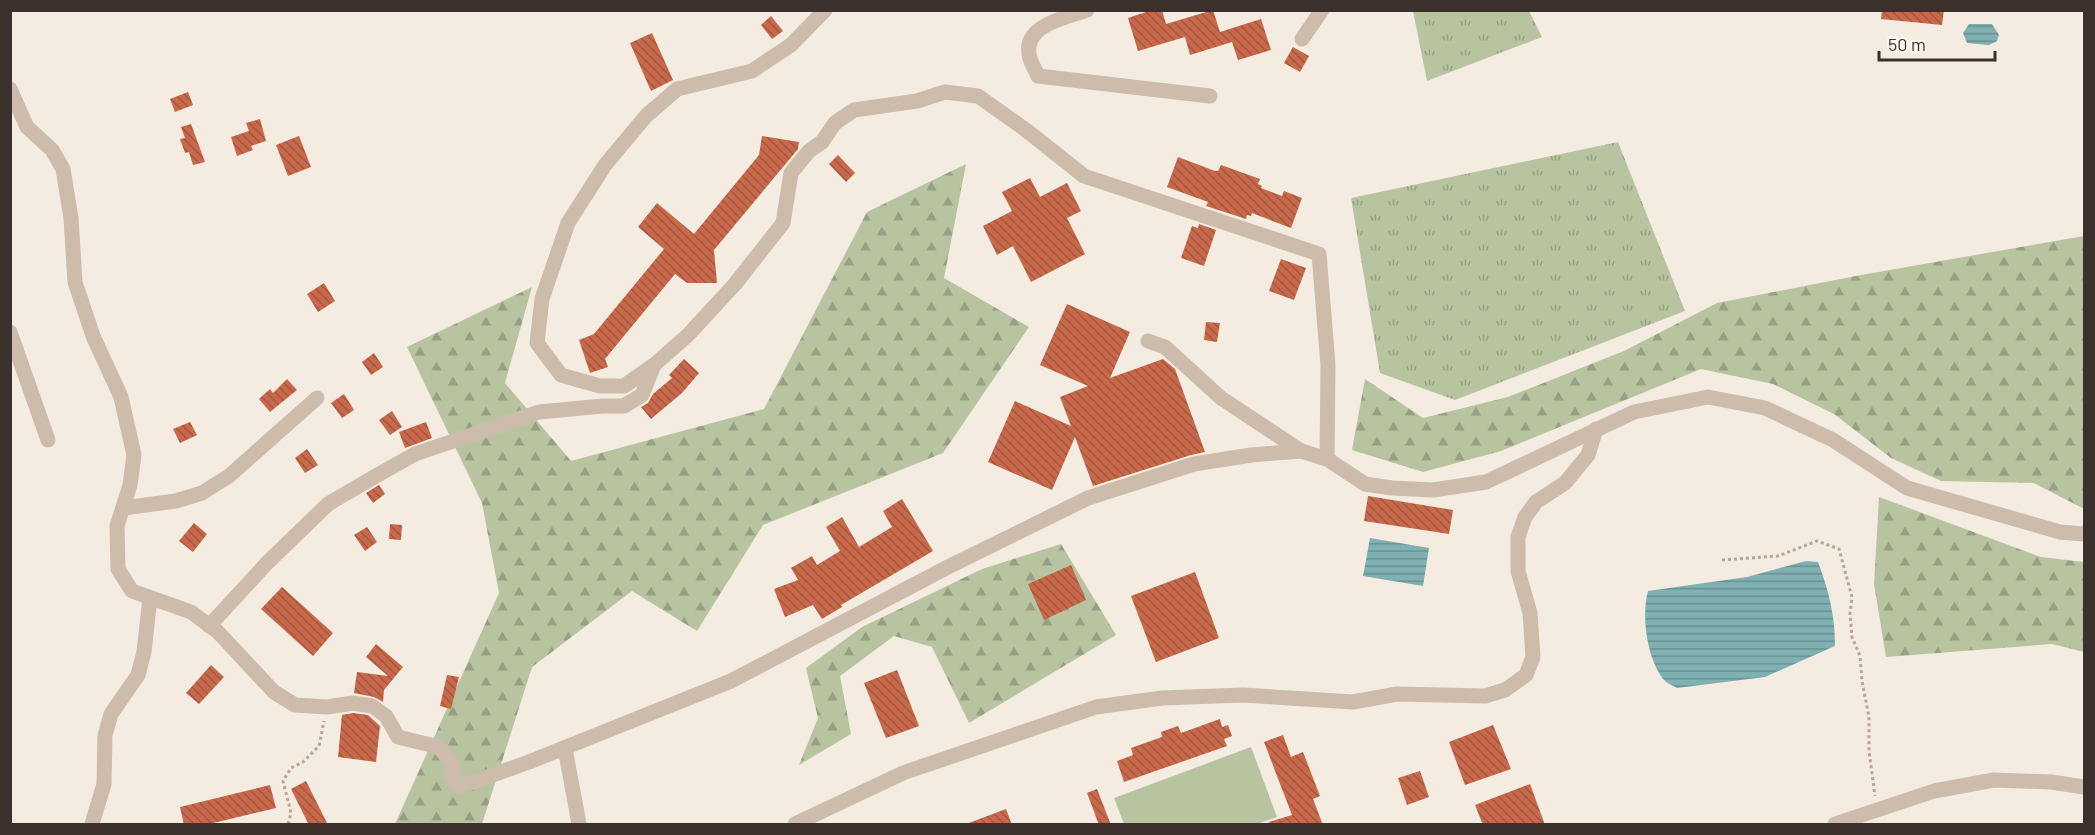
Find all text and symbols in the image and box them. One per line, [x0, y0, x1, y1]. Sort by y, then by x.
scale bar [1879, 24, 1994, 62]
text: 50 m [1888, 33, 1926, 55]

